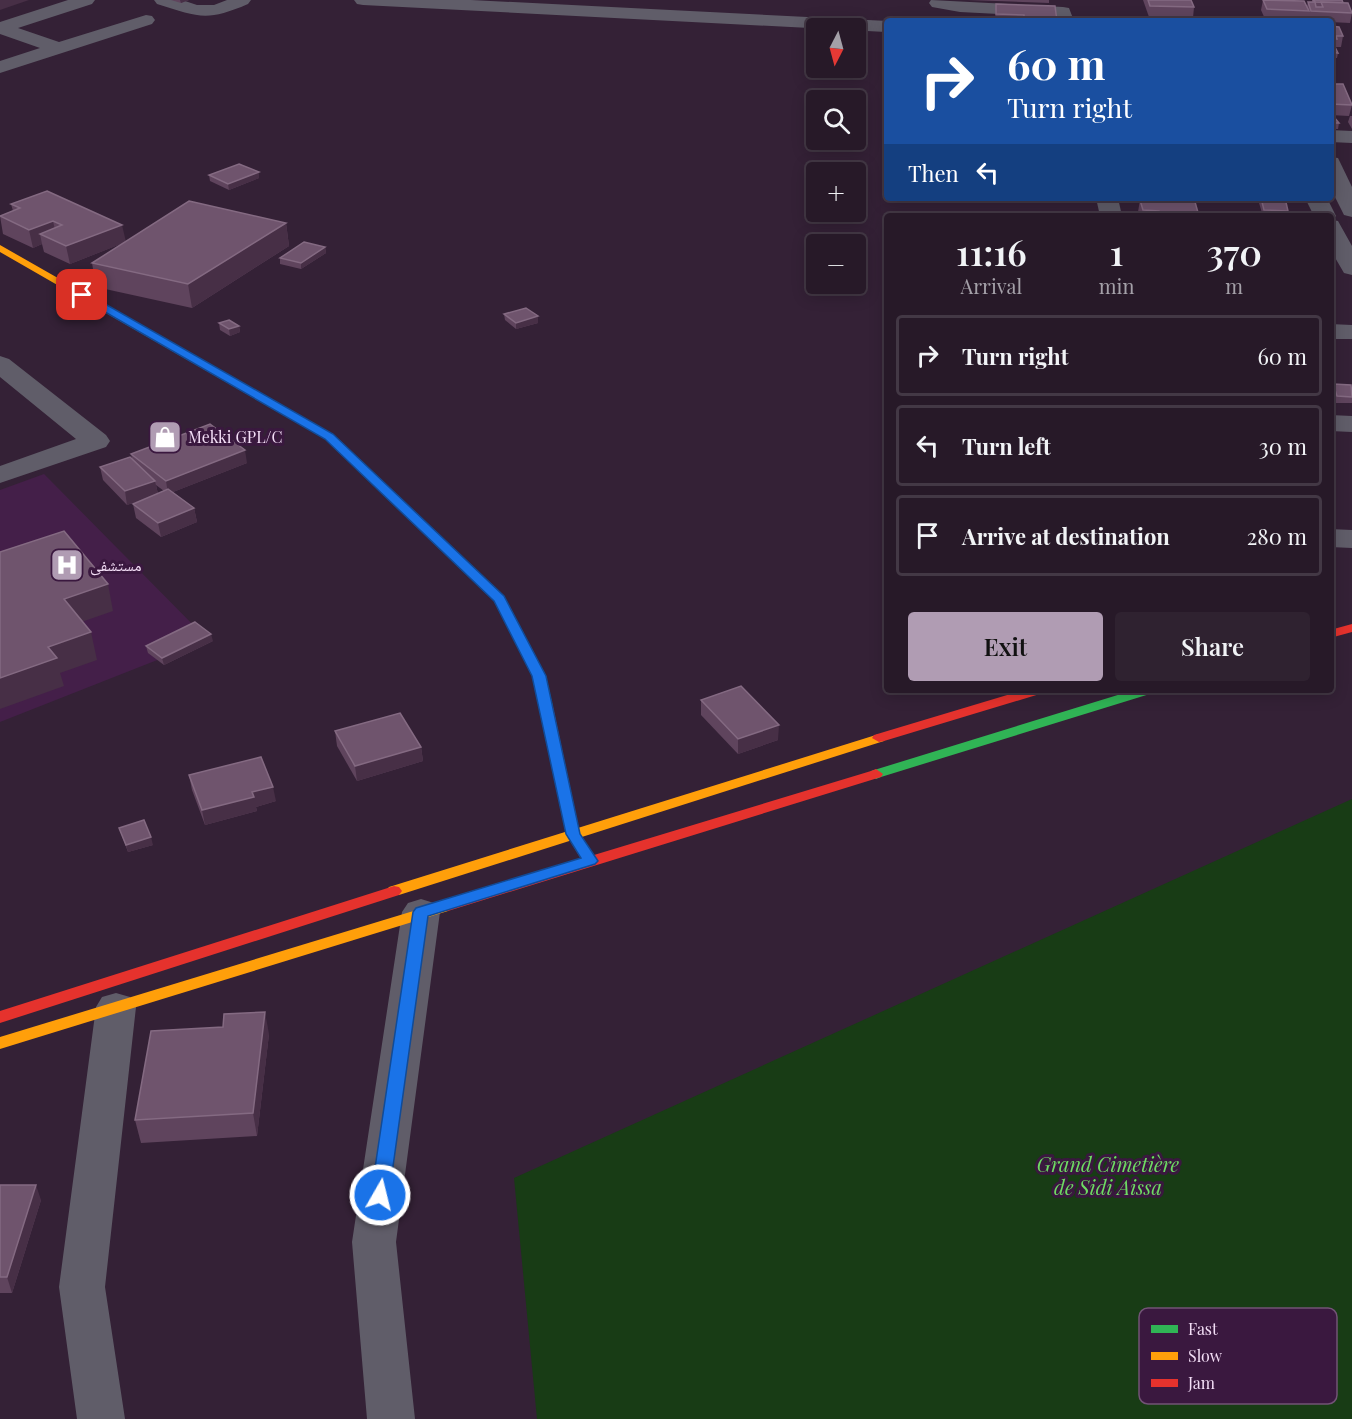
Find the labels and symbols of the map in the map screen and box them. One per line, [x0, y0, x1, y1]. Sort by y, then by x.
north arrow [806, 18, 866, 78]
pin [56, 269, 107, 320]
shop icon: Mekki GPL/C [147, 419, 183, 455]
place label: Mekki GPL/C [188, 426, 283, 447]
hospital icon: مستشفى [49, 547, 85, 583]
place label: مستشفى [90, 554, 141, 576]
park label: Grand Cimetière de Sidi Aissa [1037, 1150, 1180, 1200]
position arrow [348, 1163, 412, 1227]
legend [1139, 1308, 1337, 1404]
text: Fast [1188, 1318, 1218, 1339]
text: Slow [1188, 1345, 1223, 1366]
text: Jam [1187, 1372, 1215, 1393]

